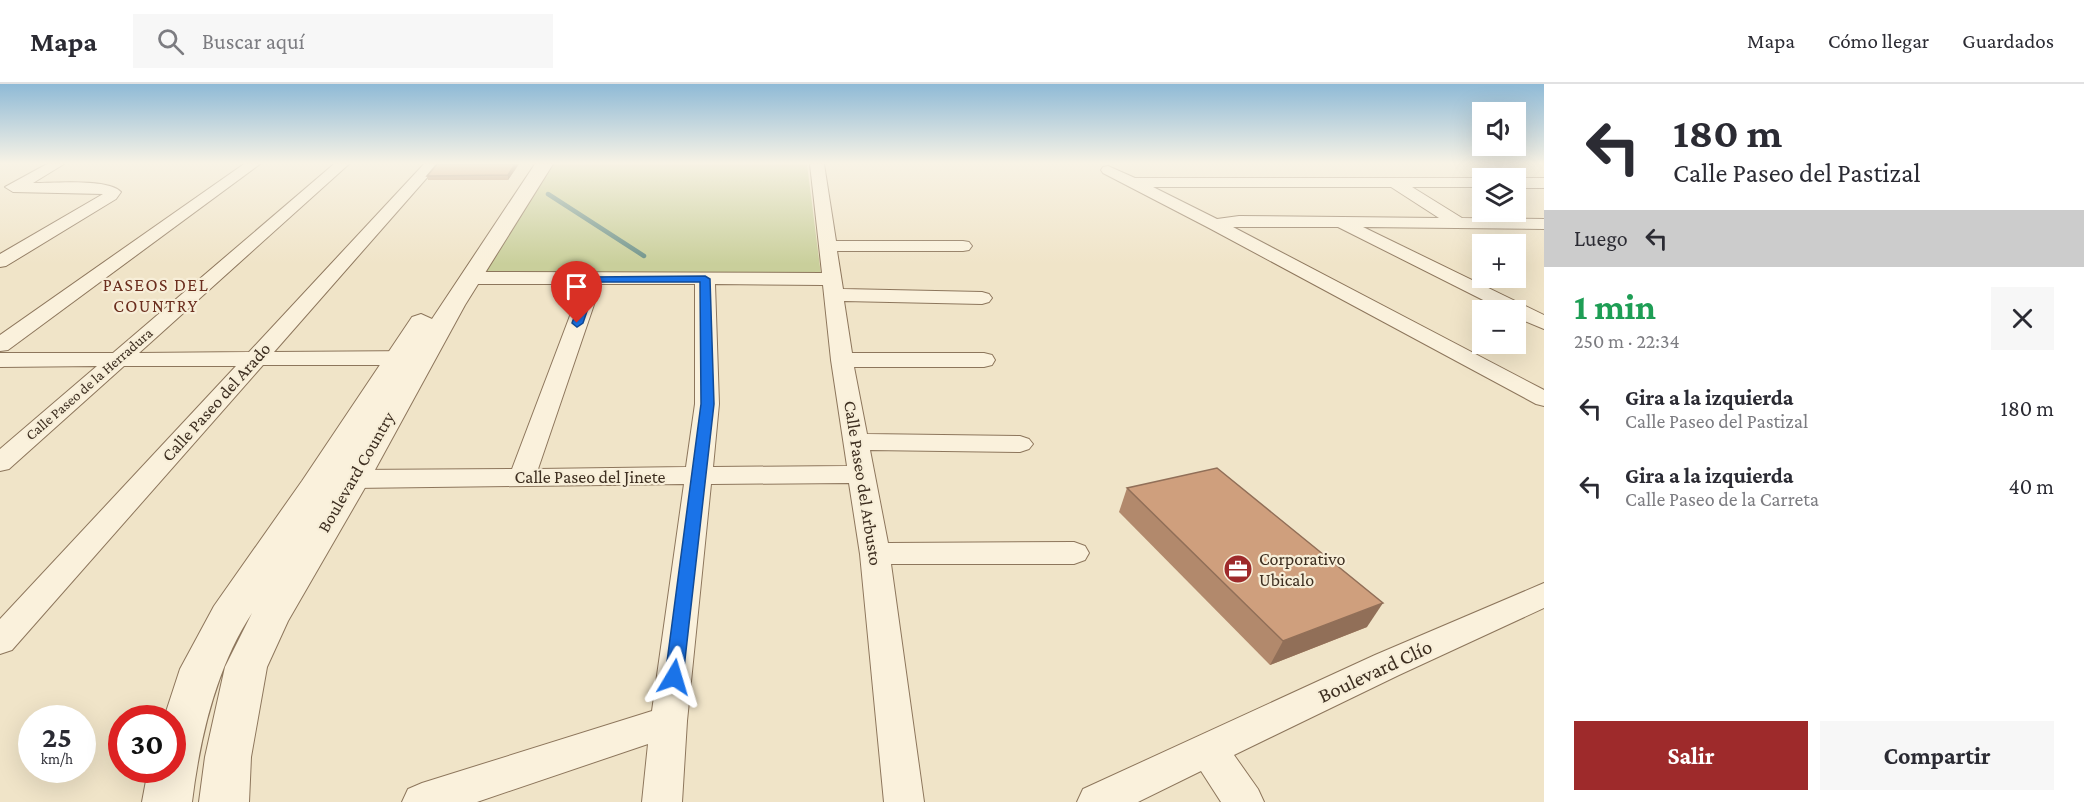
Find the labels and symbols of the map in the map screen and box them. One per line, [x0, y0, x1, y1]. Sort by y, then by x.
pin [551, 261, 602, 323]
district label: PASEOS DEL COUNTRY [103, 275, 209, 316]
street label: Calle Paseo de la Herradura [22, 325, 156, 443]
street label: Calle Paseo del Arado [158, 339, 274, 465]
street label: Calle Paseo del Arbusto [840, 399, 886, 567]
street label: Boulevard Country [313, 408, 399, 536]
street label: Calle Paseo del Jinete [515, 467, 666, 487]
place label: Corporativo Ubicalo [1259, 549, 1345, 590]
office icon: Corporativo Ubicalo [1222, 553, 1254, 585]
street label: Boulevard Clío [1314, 634, 1436, 708]
position arrow [642, 645, 706, 709]
speed limit sign: 30 [108, 705, 186, 783]

